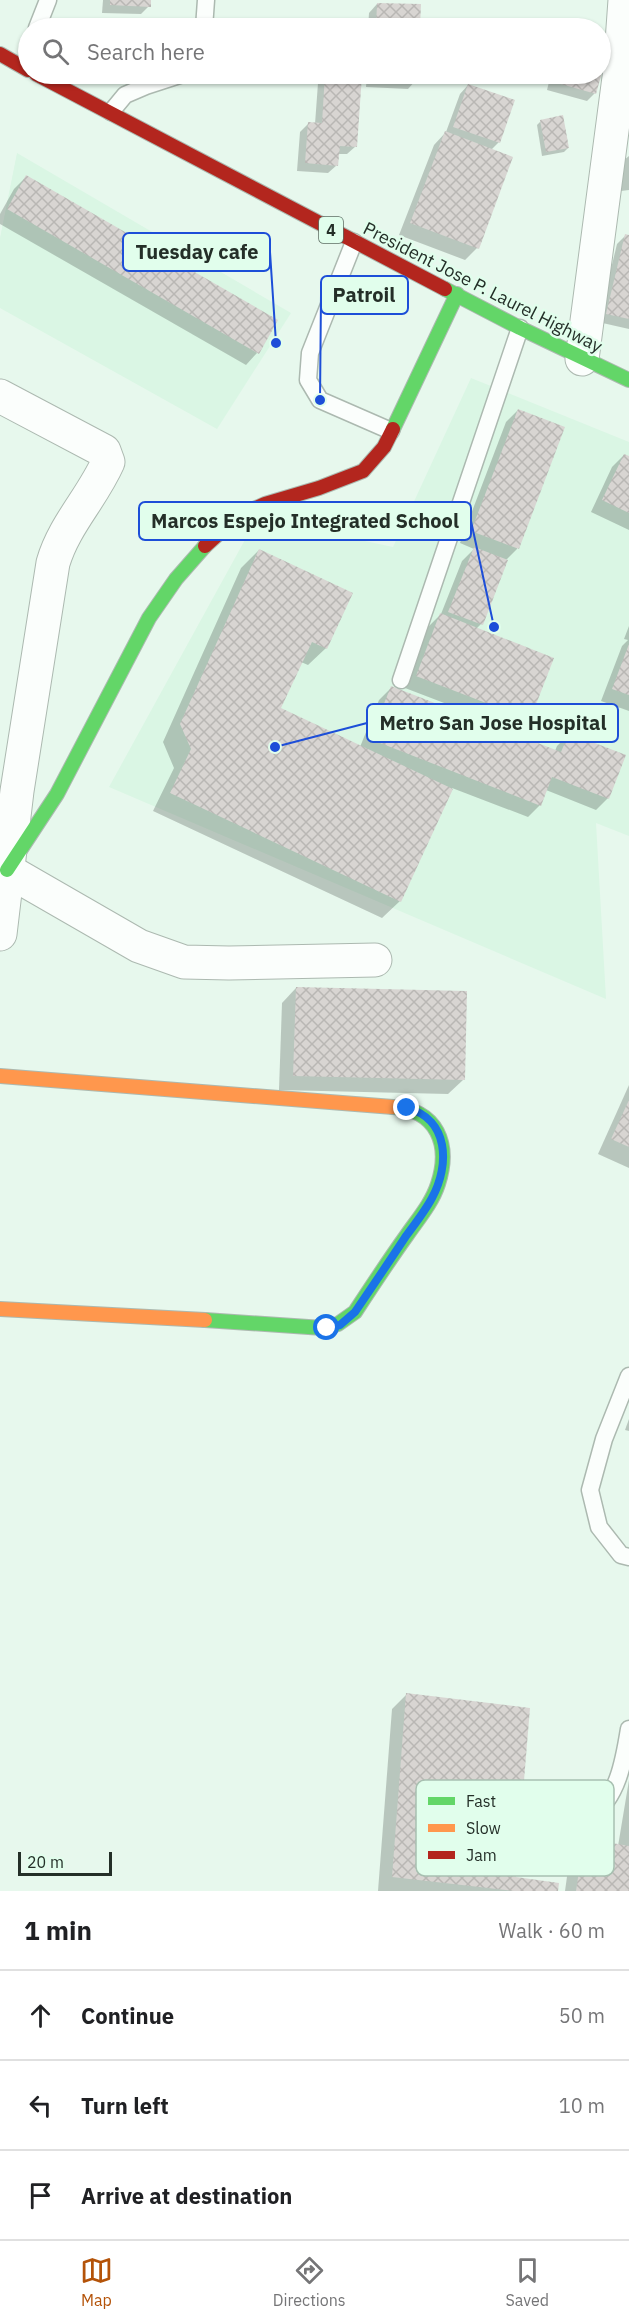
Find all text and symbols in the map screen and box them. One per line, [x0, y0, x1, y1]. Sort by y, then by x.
search box [18, 18, 611, 84]
icon: search [39, 35, 72, 68]
text: Search here [87, 37, 205, 66]
road number: 4 [319, 217, 343, 243]
street label: President Jose P. Laurel Highway [360, 217, 606, 357]
callout: Tuesday cafe [123, 233, 270, 271]
text: Tuesday cafe [136, 238, 258, 265]
callout: Patroil [321, 276, 408, 314]
text: Patroil [333, 281, 395, 308]
callout: Marcos Espejo Integrated School [139, 502, 471, 540]
text: Marcos Espejo Integrated School [151, 507, 459, 534]
callout: Metro San Jose Hospital [367, 704, 618, 742]
text: Metro San Jose Hospital [379, 709, 607, 736]
route end [393, 1094, 419, 1120]
route start [313, 1314, 339, 1340]
legend [416, 1780, 614, 1876]
text: Fast [466, 1791, 496, 1811]
text: Slow [466, 1818, 501, 1838]
text: Jam [466, 1845, 497, 1865]
scale bar [18, 1849, 112, 1876]
text: 20 m [27, 1852, 64, 1872]
text: 1 min [24, 1913, 92, 1947]
text: Walk · 60 m [499, 1917, 605, 1944]
icon: ahead [24, 1999, 57, 2032]
text: Continue [81, 2001, 174, 2030]
text: 50 m [559, 2002, 605, 2029]
icon: left [24, 2089, 57, 2122]
text: Turn left [81, 2091, 169, 2120]
text: 10 m [559, 2092, 605, 2119]
icon: arrive [24, 2179, 57, 2212]
text: Arrive at destination [81, 2181, 292, 2210]
tab: Map [80, 2254, 113, 2310]
tab: Directions [273, 2254, 346, 2310]
tab: Saved [506, 2254, 549, 2310]

